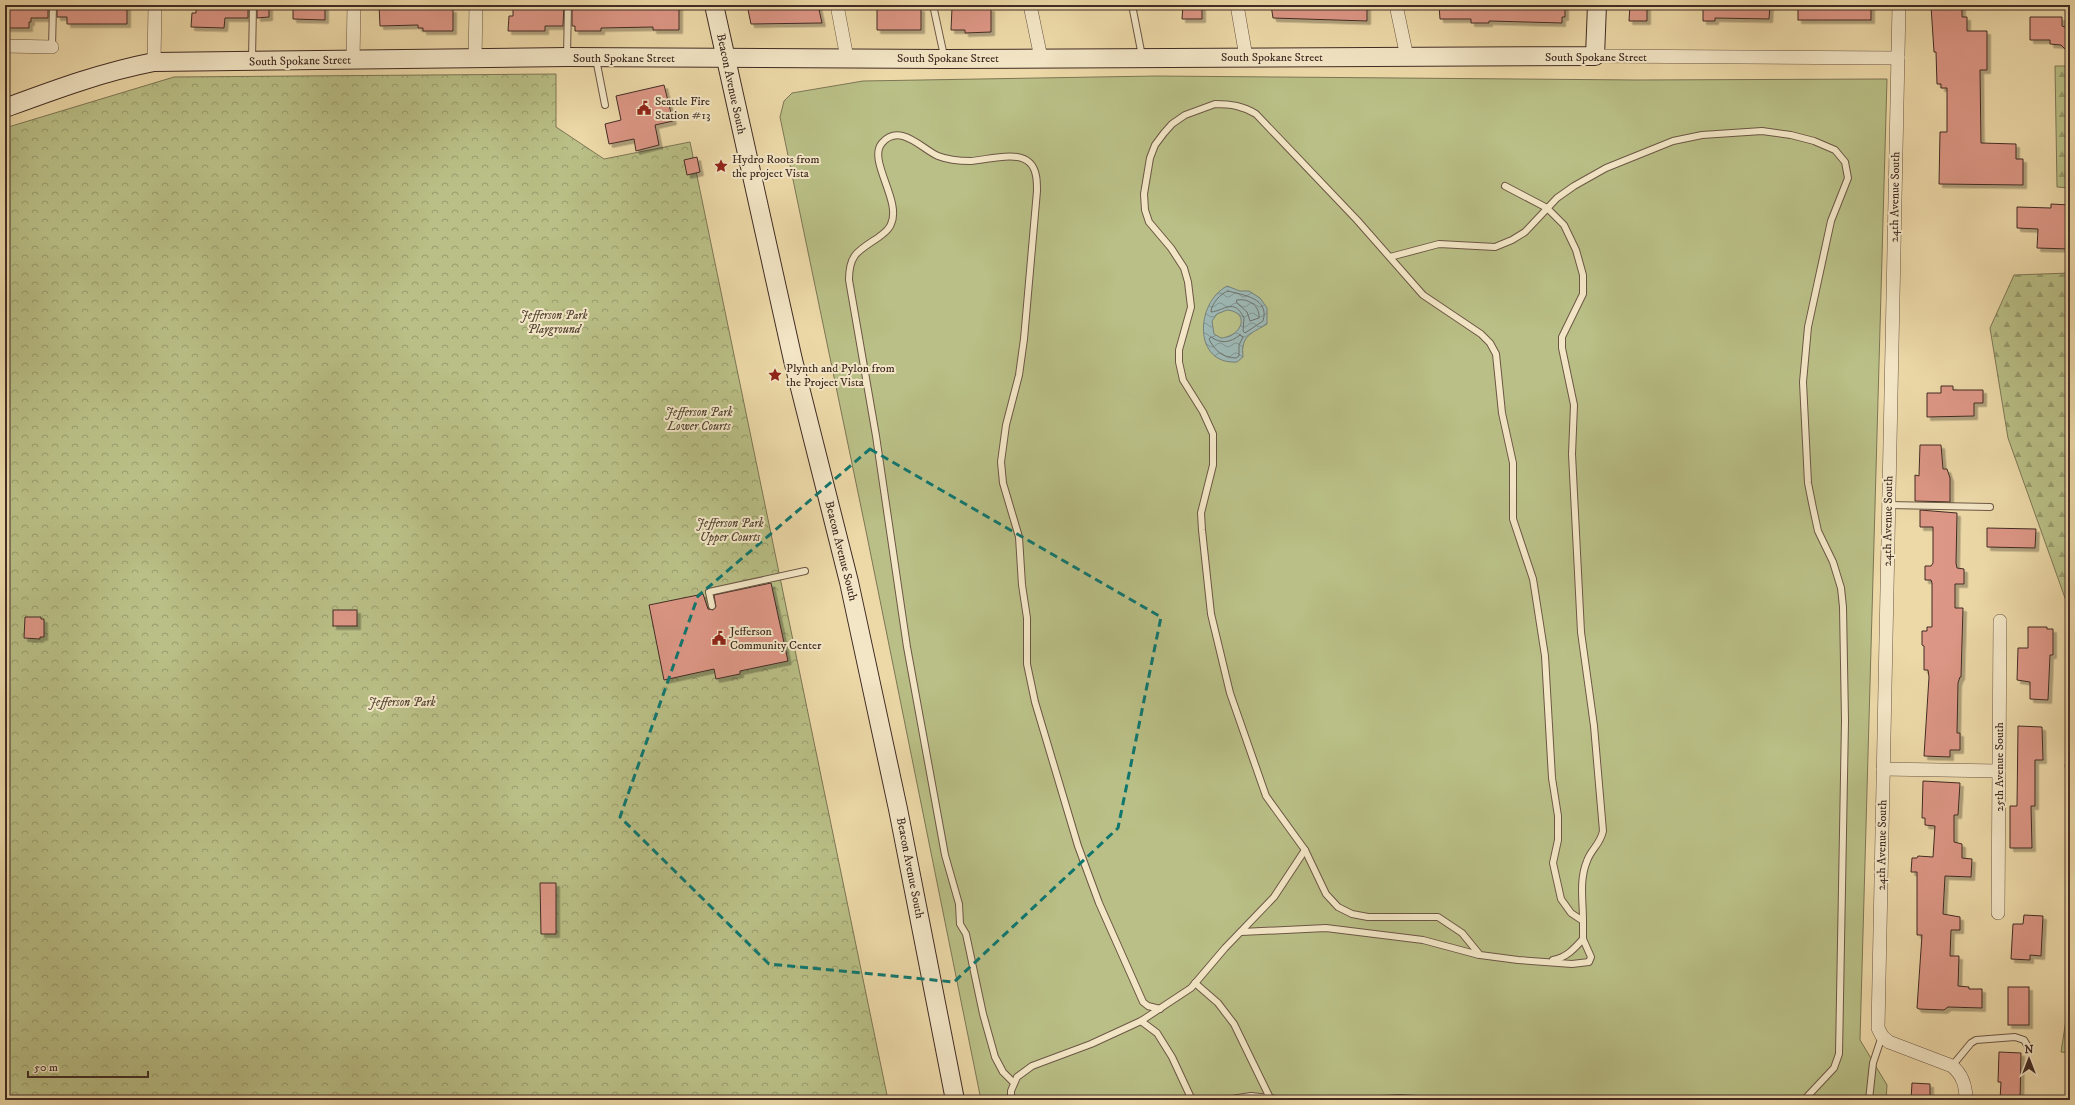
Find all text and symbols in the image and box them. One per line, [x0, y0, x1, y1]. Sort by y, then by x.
street label: Beacon Avenue South [713, 32, 749, 136]
street label: South Spokane Street [1221, 50, 1323, 65]
street label: South Spokane Street [1545, 50, 1647, 65]
street label: South Spokane Street [573, 51, 675, 66]
street label: South Spokane Street [897, 51, 999, 66]
street label: South Spokane Street [249, 53, 351, 69]
place label: Seattle Fire Station #13 [655, 94, 710, 123]
public building icon: Seattle Fire Station #13 [636, 100, 652, 116]
street label: 24th Avenue South [1887, 151, 1903, 242]
place label: Hydro Roots from the project Vista [732, 152, 819, 181]
place icon: Hydro Roots from the project Vista [713, 158, 729, 174]
park label: Jefferson Park Playground [520, 308, 588, 337]
place label: Plynth and Pylon from the Project Vista [786, 361, 895, 390]
place icon: Plynth and Pylon from the Project Vista [767, 367, 783, 383]
park label: Jefferson Park Lower Courts [665, 405, 733, 434]
street label: 24th Avenue South [1880, 475, 1896, 566]
street label: Beacon Avenue South [821, 499, 861, 603]
park label: Jefferson Park Upper Courts [696, 516, 764, 545]
place label: Jefferson Community Center [729, 624, 822, 653]
public building icon: Jefferson Community Center [711, 630, 727, 646]
park label: Jefferson Park [368, 695, 436, 711]
street label: 25th Avenue South [1992, 721, 2007, 812]
street label: 24th Avenue South [1874, 799, 1890, 890]
street label: Beacon Avenue South [893, 816, 927, 921]
north arrow [2009, 1039, 2049, 1079]
text: N [2024, 1043, 2034, 1057]
scale bar [28, 1053, 148, 1079]
text: 50 m [34, 1060, 58, 1075]

